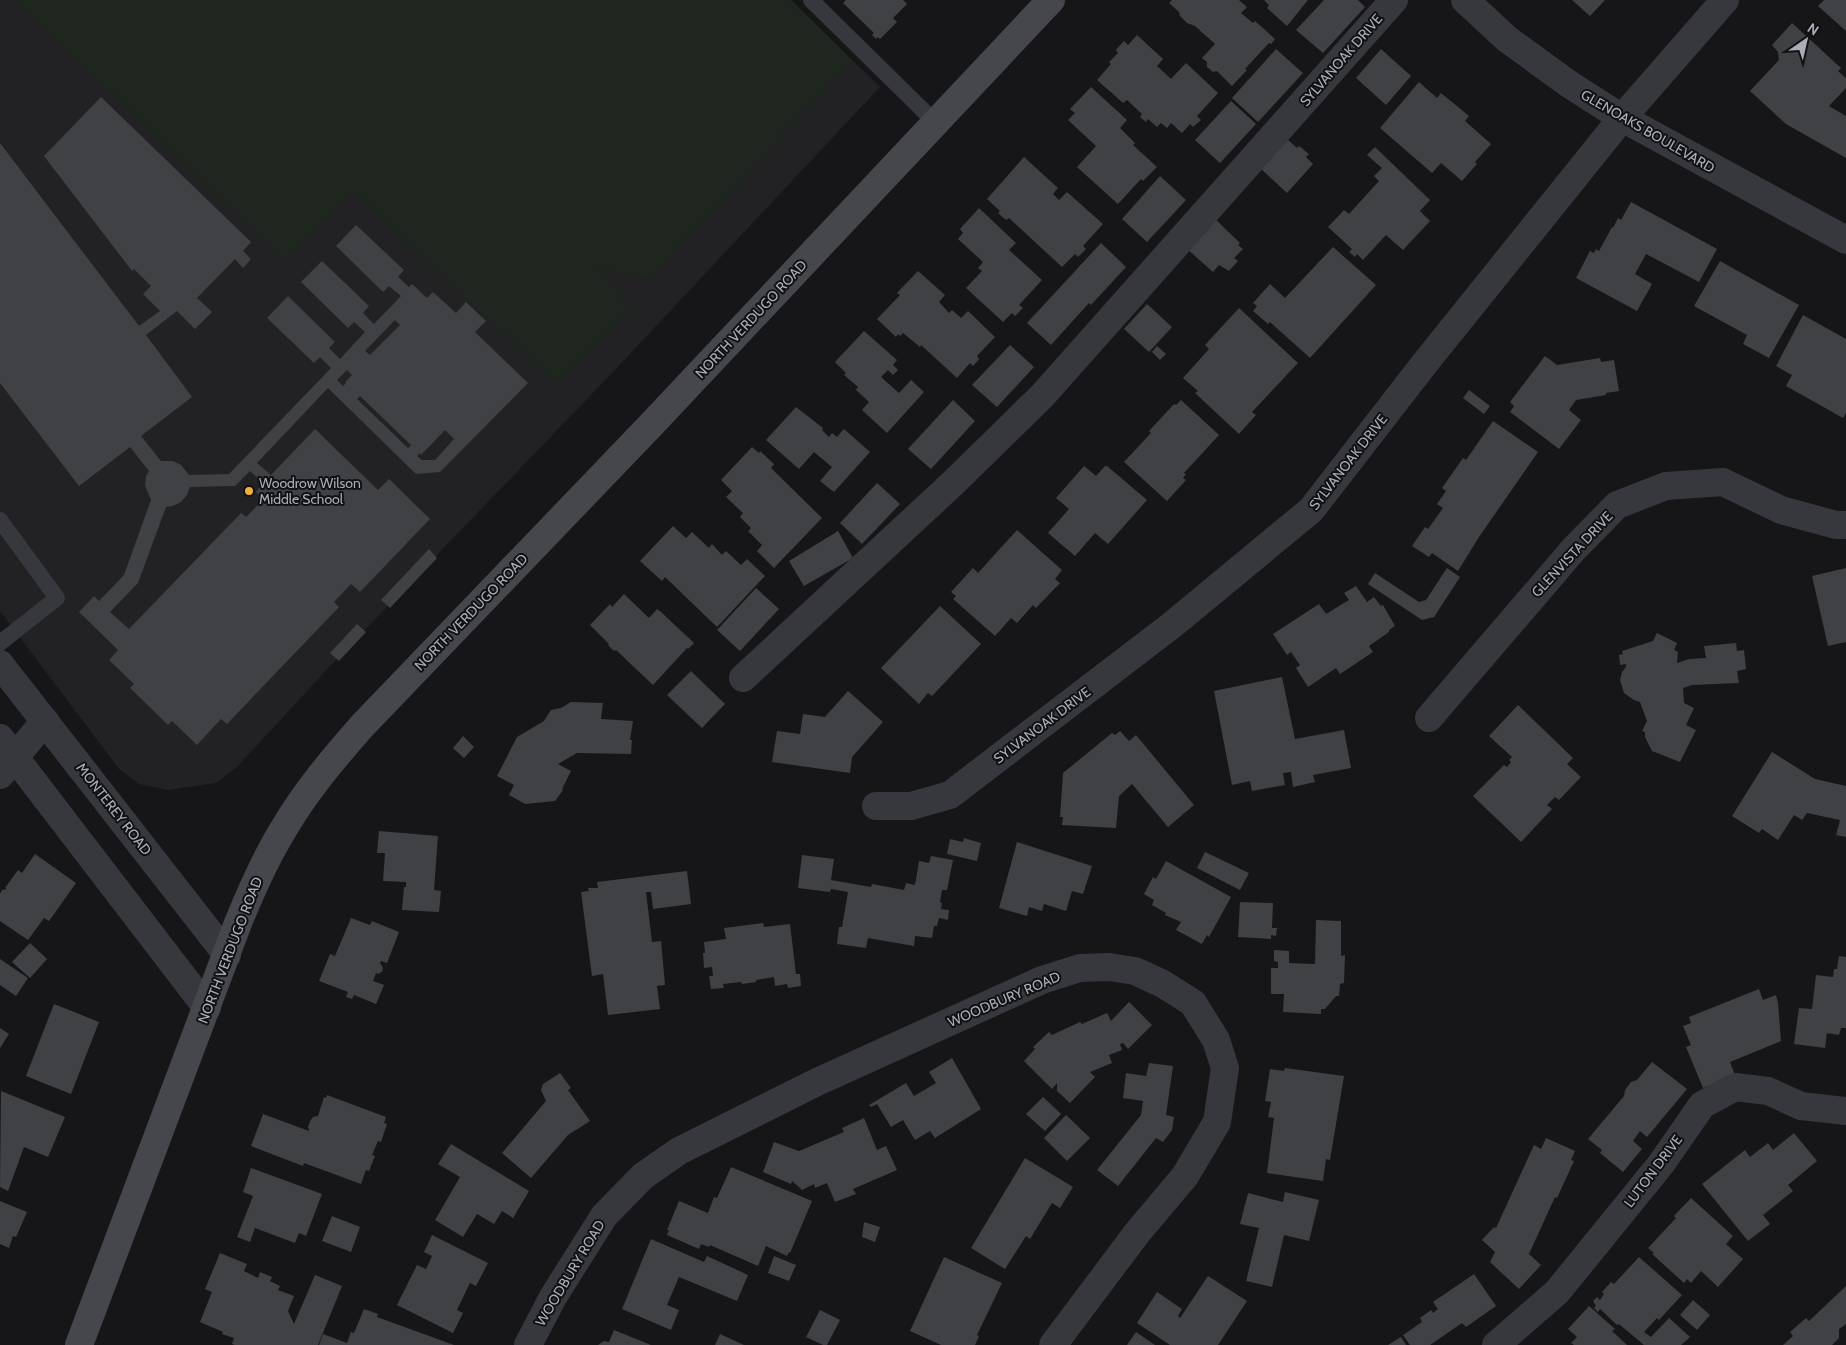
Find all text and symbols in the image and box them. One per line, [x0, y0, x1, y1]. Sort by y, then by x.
street label: SYLVANOAK DRIVE [1296, 10, 1386, 110]
north arrow [1781, 15, 1831, 65]
text: N [1804, 19, 1822, 39]
street label: GLENOAKS BOULEVARD [1578, 85, 1718, 177]
street label: NORTH VERDUGO ROAD [691, 256, 811, 382]
street label: SYLVANOAK DRIVE [1305, 410, 1391, 514]
place label: Woodrow Wilson Middle School [259, 474, 361, 508]
marker: Woodrow Wilson Middle School [243, 485, 255, 497]
street label: GLENVISTA DRIVE [1527, 507, 1617, 601]
street label: NORTH VERDUGO ROAD [410, 550, 532, 674]
street label: SYLVANOAK DRIVE [990, 683, 1094, 767]
street label: MONTEREY ROAD [72, 759, 156, 859]
street label: NORTH VERDUGO ROAD [194, 874, 266, 1026]
street label: WOODBURY ROAD [945, 967, 1063, 1031]
street label: LUTON DRIVE [1620, 1131, 1686, 1211]
street label: WOODBURY ROAD [531, 1217, 609, 1329]

